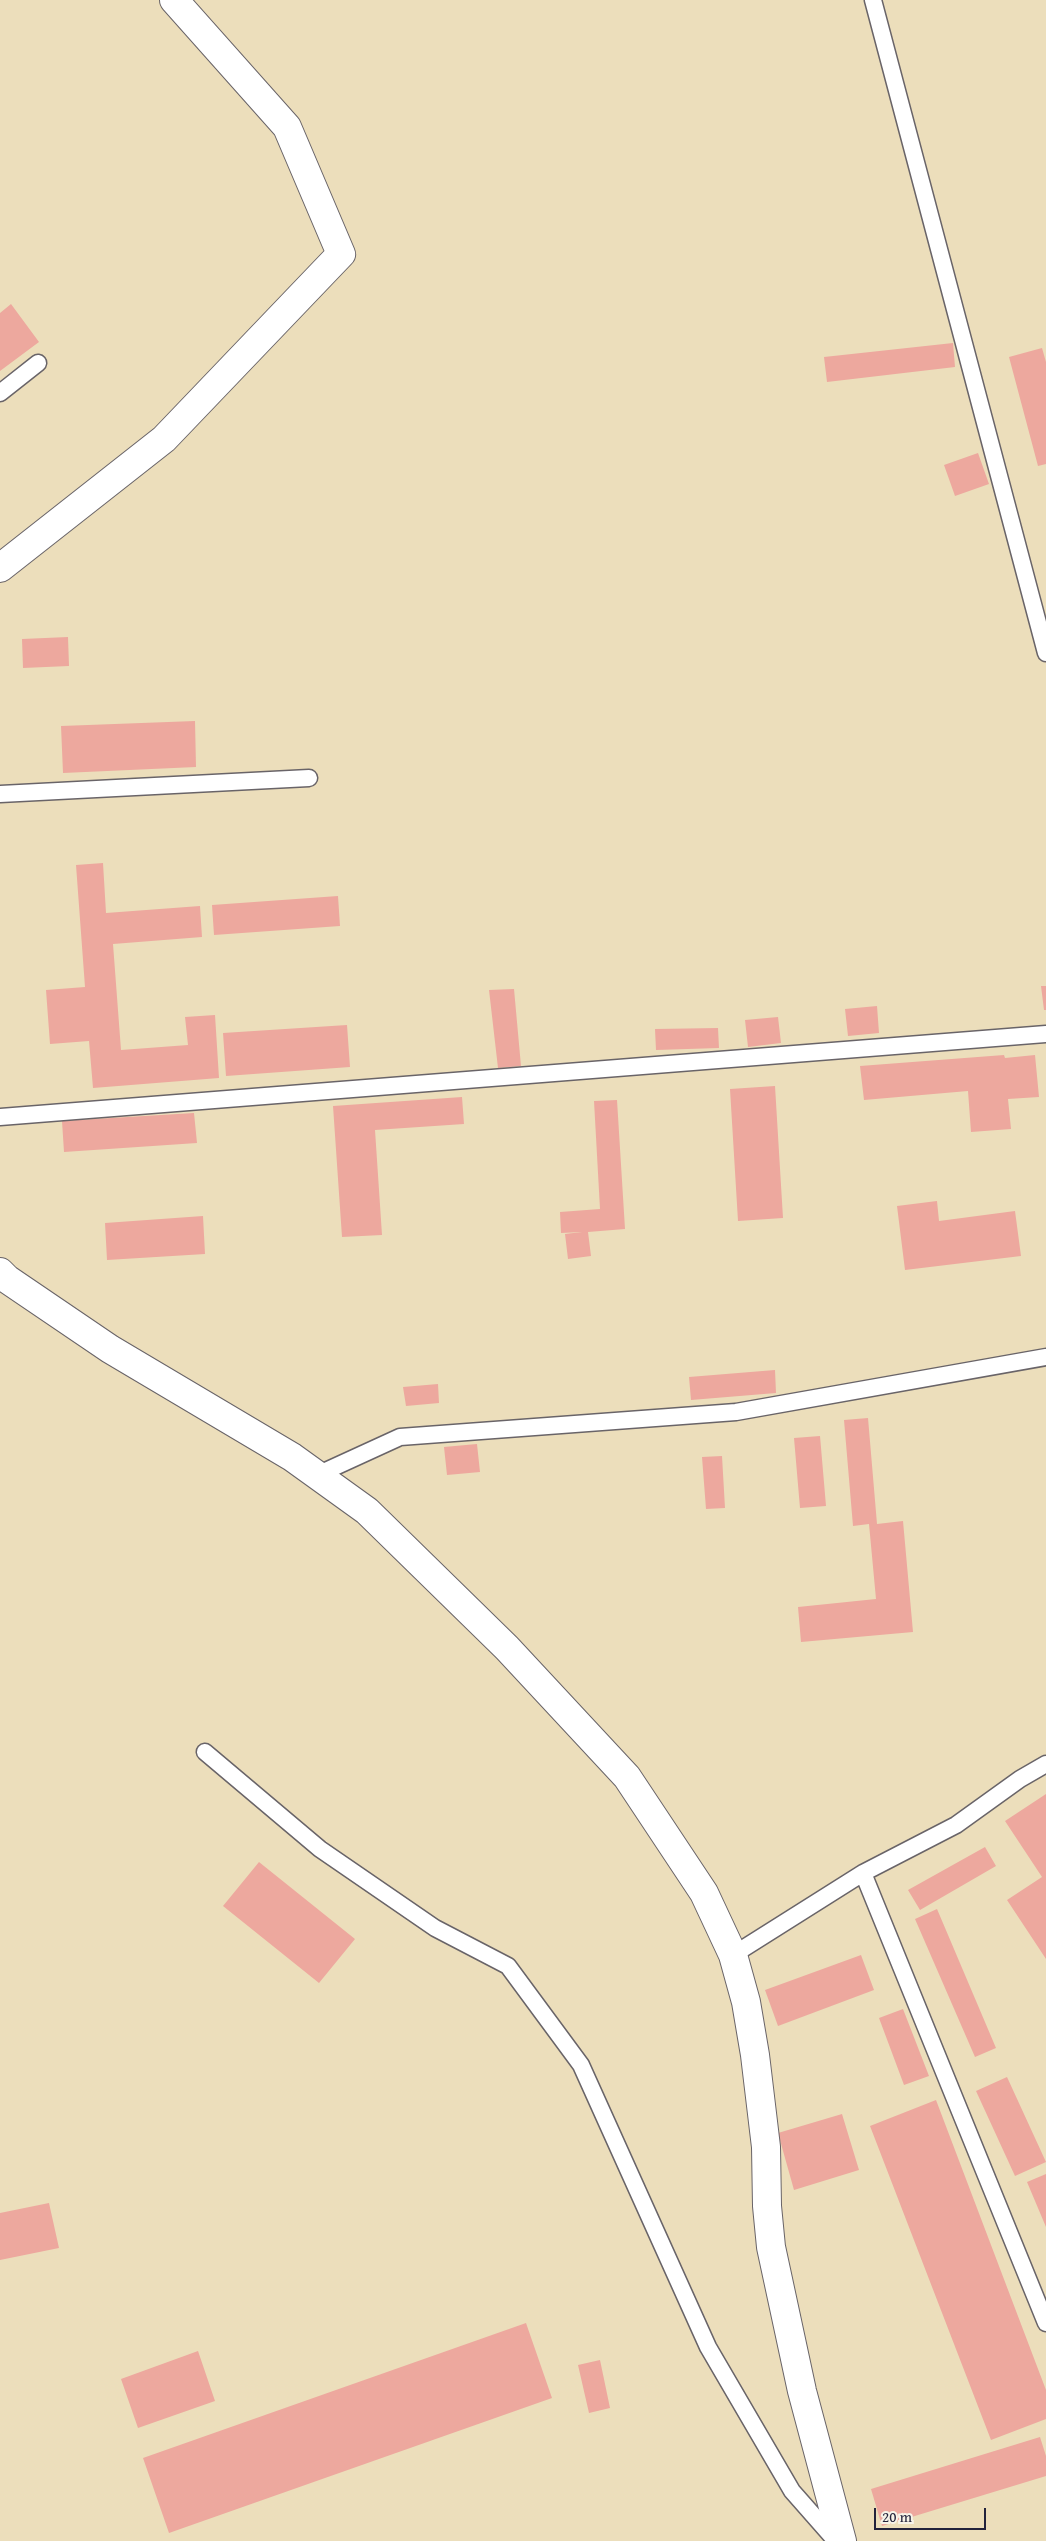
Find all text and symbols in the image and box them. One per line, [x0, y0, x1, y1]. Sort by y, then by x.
scale bar [876, 2498, 988, 2530]
text: 20 m [882, 2506, 912, 2527]

